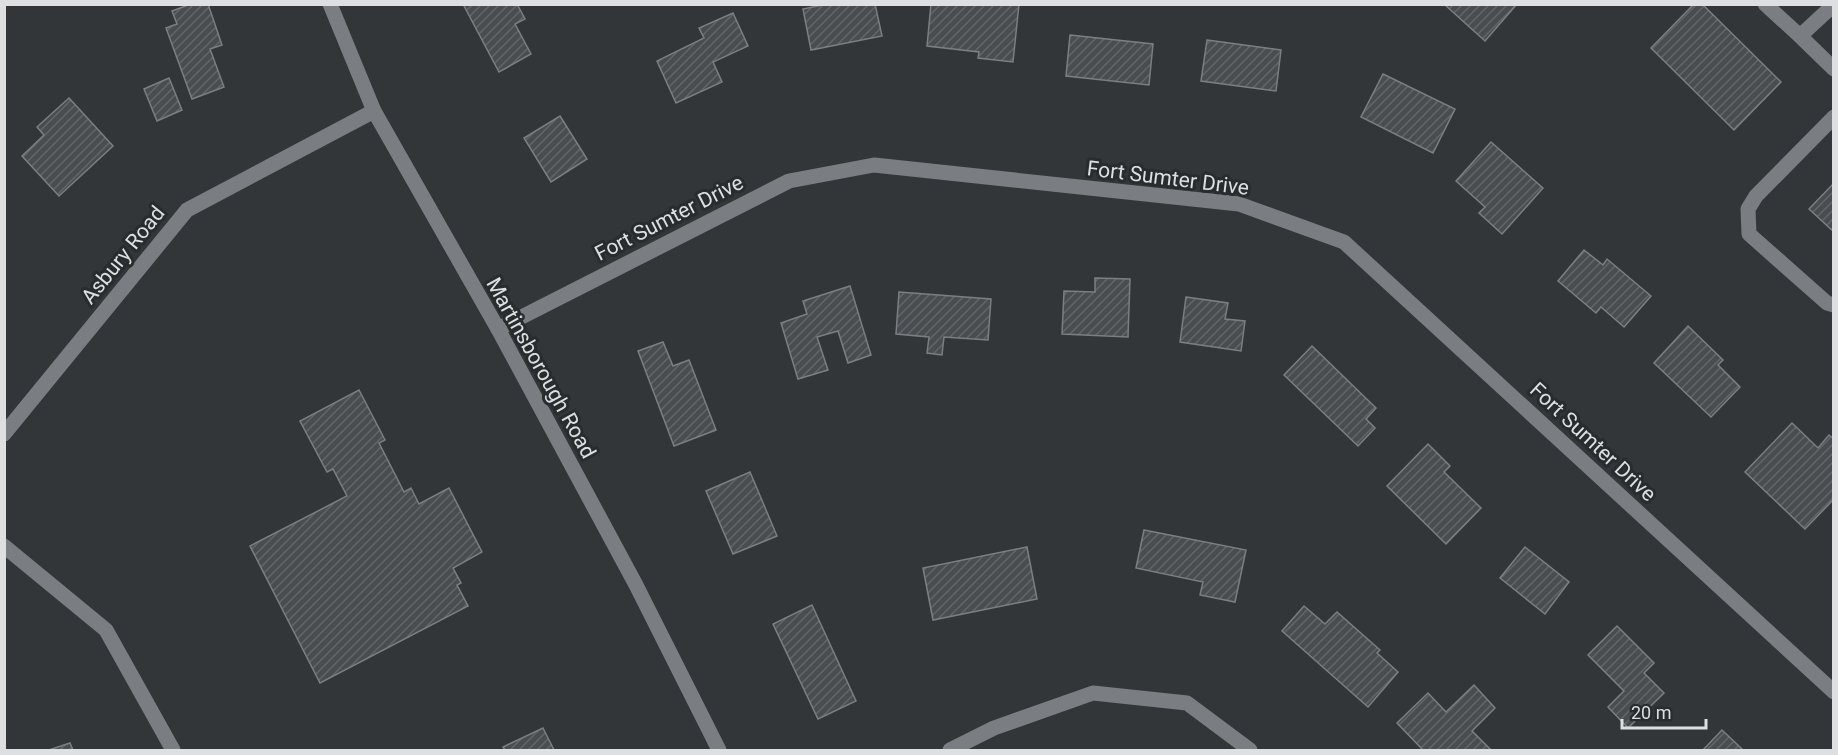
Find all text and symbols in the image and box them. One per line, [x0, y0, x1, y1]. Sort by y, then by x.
street label: Fort Sumter Drive [1086, 156, 1250, 200]
street label: Fort Sumter Drive [591, 170, 747, 266]
street label: Asbury Road [76, 201, 170, 309]
street label: Martinsborough Road [481, 274, 601, 462]
street label: Fort Sumter Drive [1525, 378, 1661, 506]
scale bar [1622, 692, 1706, 730]
text: 20 m [1631, 702, 1671, 723]

